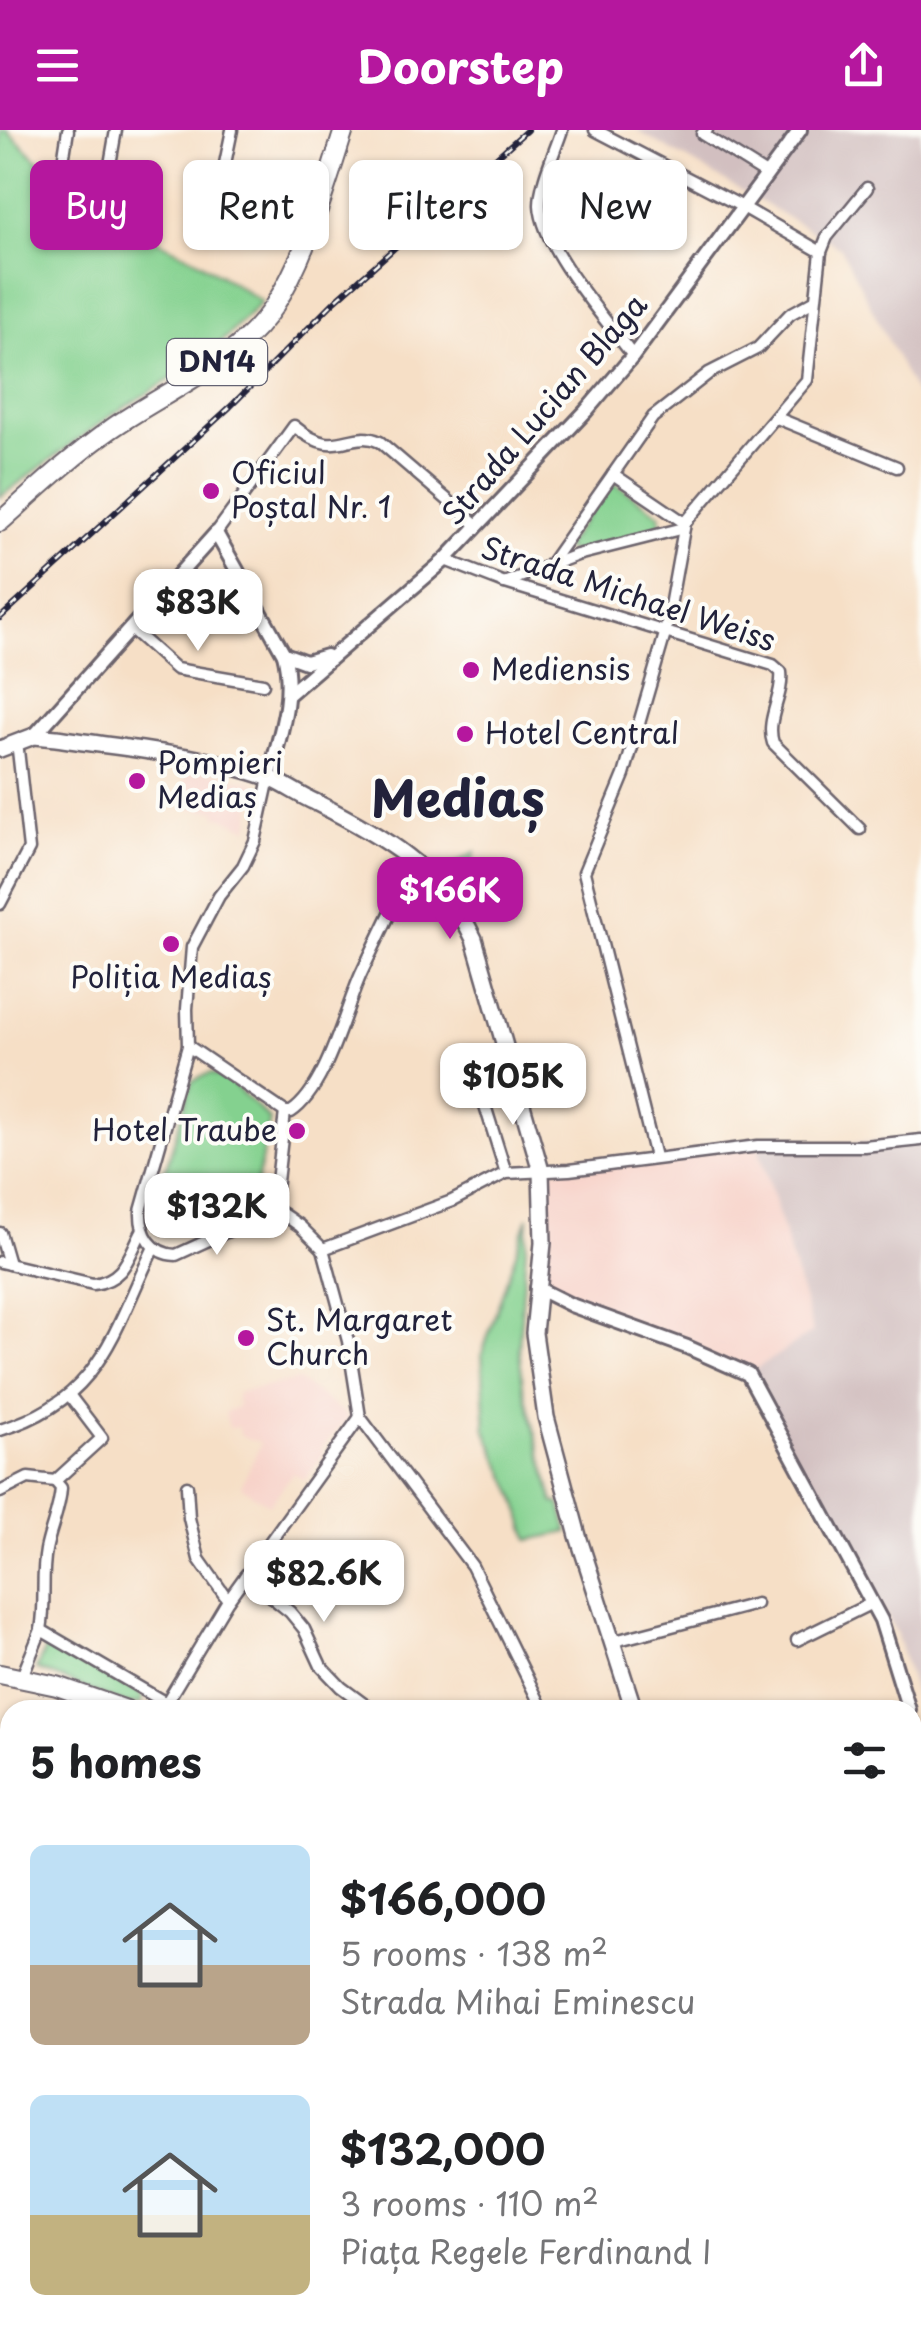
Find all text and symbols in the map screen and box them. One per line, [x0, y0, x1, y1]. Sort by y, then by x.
text: Doorstep [357, 31, 564, 99]
icon: menu [30, 38, 85, 93]
icon: share [836, 38, 891, 93]
chip: Buy [30, 160, 163, 250]
chip: Rent [183, 160, 329, 250]
chip: Filters [349, 160, 523, 250]
chip: New [543, 160, 687, 250]
street label: Strada Lucian Blaga [430, 283, 657, 534]
road number: DN14 [167, 339, 267, 385]
place label: Oficiul Poștal Nr. 1 [231, 449, 391, 528]
marker: Oficiul Poștal Nr. 1 [200, 480, 222, 502]
street label: Strada Michael Weiss [476, 524, 782, 661]
pin: $83K [139, 569, 257, 654]
text: $83K [156, 577, 240, 625]
place label: Mediensis [491, 645, 630, 690]
marker: Mediensis [460, 659, 482, 681]
place label: Hotel Central [485, 709, 679, 754]
marker: Hotel Central [454, 723, 476, 745]
place label: Pompieri Mediaș [157, 739, 283, 818]
district label: Mediaș [371, 758, 545, 834]
marker: Pompieri Mediaș [126, 770, 148, 792]
pin: $166K [380, 857, 520, 942]
text: $166K [399, 865, 501, 913]
marker: Poliția Mediaș [160, 933, 182, 955]
place label: Poliția Mediaș [70, 953, 272, 998]
pin: $105K [443, 1043, 583, 1128]
text: $105K [462, 1051, 564, 1099]
place label: Hotel Traube [92, 1106, 277, 1151]
marker: Hotel Traube [286, 1120, 308, 1142]
pin: $132K [147, 1173, 287, 1258]
text: $132K [167, 1181, 268, 1229]
place label: St. Margaret Church [266, 1296, 452, 1375]
marker: St. Margaret Church [235, 1327, 257, 1349]
pin: $82.6K [243, 1540, 405, 1625]
text: $82.6K [266, 1548, 382, 1596]
text: 5 homes [30, 1729, 202, 1792]
icon: filters [837, 1733, 892, 1788]
text: $166,000 [340, 1866, 546, 1929]
icon: home [110, 1885, 230, 2005]
text: 5 rooms · 138 m² [340, 1929, 608, 1977]
text: Strada Mihai Eminescu [340, 1977, 695, 2025]
text: $132,000 [340, 2116, 545, 2179]
icon: home [110, 2135, 230, 2255]
text: 3 rooms · 110 m² [340, 2179, 599, 2227]
text: Piața Regele Ferdinand I [340, 2227, 712, 2275]

